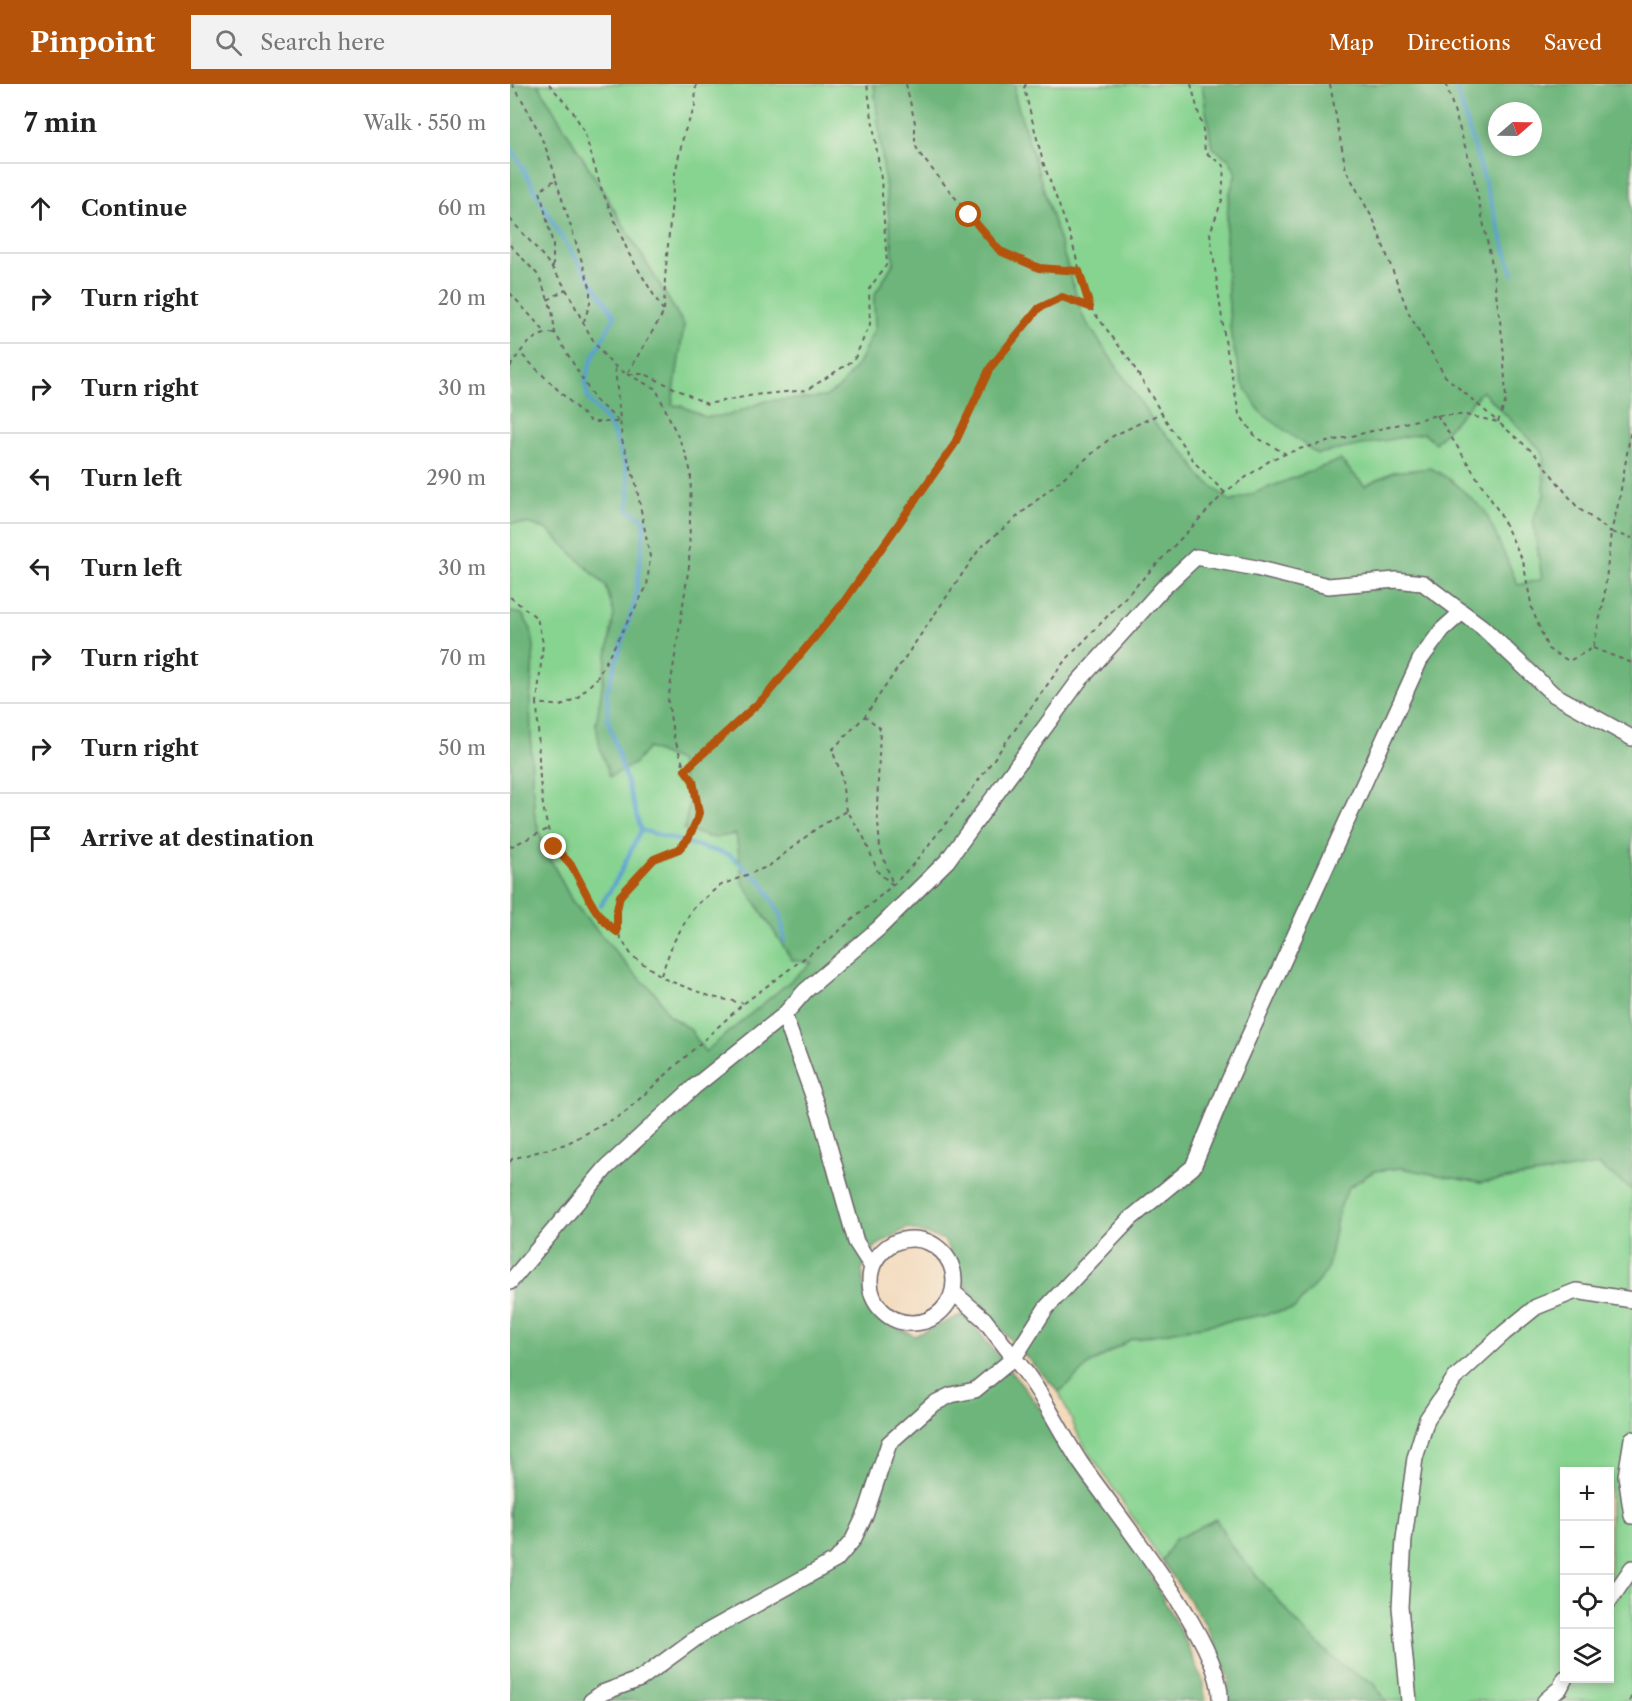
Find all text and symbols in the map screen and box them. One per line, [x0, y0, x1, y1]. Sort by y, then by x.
search box [191, 15, 611, 69]
text: Pinpoint [30, 25, 155, 59]
icon: search [212, 26, 245, 59]
text: Search here [260, 29, 385, 56]
text: Map [1329, 30, 1374, 55]
text: Directions [1407, 30, 1511, 55]
text: Saved [1544, 30, 1602, 55]
north arrow [1488, 102, 1542, 156]
text: 7 min [24, 107, 97, 139]
text: Walk · 550 m [364, 111, 486, 135]
icon: ahead [24, 192, 57, 225]
text: Continue [81, 195, 187, 222]
text: 60 m [438, 196, 486, 220]
route start [955, 201, 981, 227]
icon: right [24, 282, 57, 315]
text: Turn right [81, 285, 199, 312]
text: 20 m [438, 286, 486, 310]
icon: right [24, 372, 57, 405]
text: Turn right [81, 375, 199, 402]
text: 30 m [438, 376, 486, 400]
icon: left [24, 462, 57, 495]
text: Turn left [81, 465, 182, 492]
text: 290 m [426, 466, 486, 490]
icon: left [24, 552, 57, 585]
text: Turn left [81, 555, 182, 582]
text: 30 m [438, 556, 486, 580]
icon: right [24, 642, 57, 675]
text: Turn right [81, 645, 199, 672]
text: 70 m [440, 646, 486, 670]
icon: right [24, 732, 57, 765]
text: Turn right [81, 735, 199, 762]
text: 50 m [439, 736, 486, 760]
icon: arrive [24, 822, 57, 855]
text: Arrive at destination [81, 825, 314, 852]
route end [540, 833, 566, 859]
map controls [1560, 1467, 1614, 1683]
button: + [1560, 1467, 1614, 1521]
button: − [1560, 1521, 1614, 1575]
button: locate [1560, 1575, 1614, 1629]
button: layers [1560, 1629, 1614, 1683]

